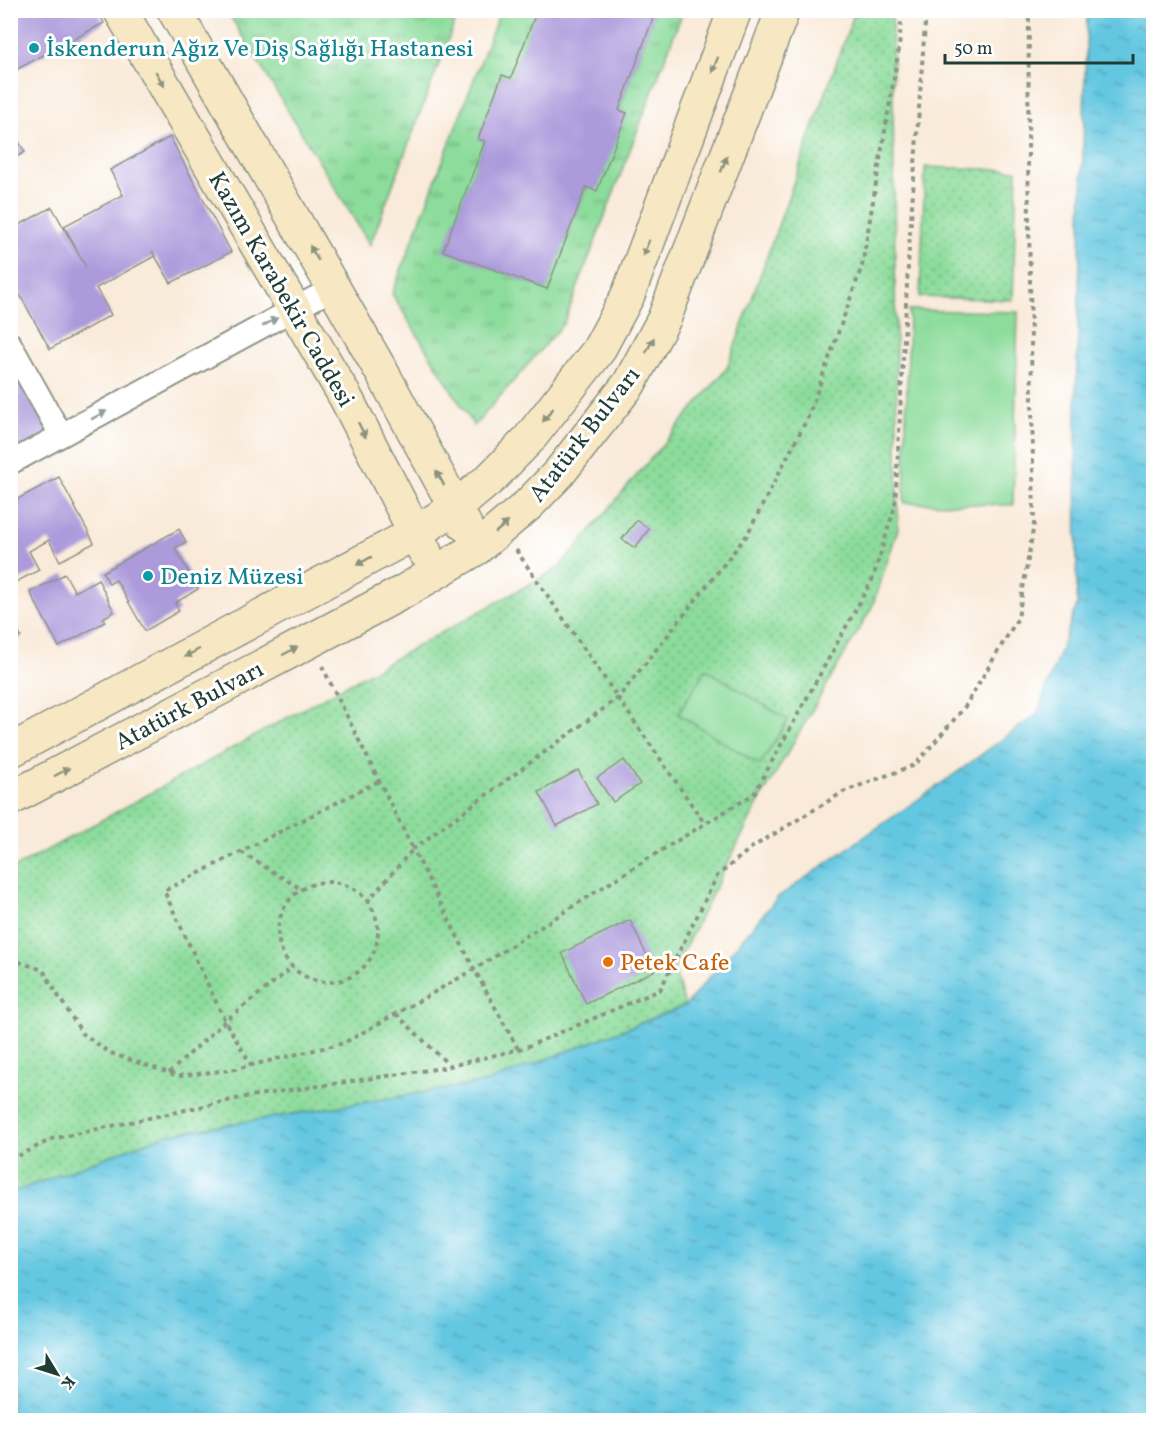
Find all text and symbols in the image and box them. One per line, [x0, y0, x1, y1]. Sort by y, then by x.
scale bar [945, 27, 1132, 65]
place label: İskenderun Ağız Ve Diş Sağlığı Hastanesi [46, 33, 474, 67]
text: 50 m [954, 37, 993, 62]
marker: İskenderun Ağız Ve Diş Sağlığı Hastanesi [27, 41, 41, 55]
one-way arrow [709, 56, 719, 74]
one-way arrow [155, 71, 165, 88]
one-way arrow [719, 155, 729, 173]
street label: Kazım Karabekir Caddesi [199, 166, 362, 414]
one-way arrow [640, 239, 650, 257]
one-way arrow [309, 244, 319, 261]
one-way arrow [262, 317, 279, 327]
one-way arrow [645, 336, 655, 353]
street label: Atatürk Bulvarı [522, 360, 649, 510]
one-way arrow [542, 406, 554, 422]
one-way arrow [91, 410, 108, 420]
one-way arrow [357, 422, 367, 439]
one-way arrow [435, 469, 445, 486]
one-way arrow [494, 521, 510, 534]
one-way arrow [355, 556, 372, 566]
place label: Deniz Müzesi [160, 561, 304, 595]
marker: Deniz Müzesi [141, 569, 155, 583]
one-way arrow [282, 647, 299, 656]
one-way arrow [183, 648, 201, 658]
street label: Atatürk Bulvarı [110, 653, 270, 760]
one-way arrow [54, 767, 71, 777]
place label: Petek Cafe [620, 947, 730, 981]
marker: Petek Cafe [601, 955, 615, 969]
north arrow [27, 1344, 87, 1404]
text: K [55, 1371, 79, 1394]

